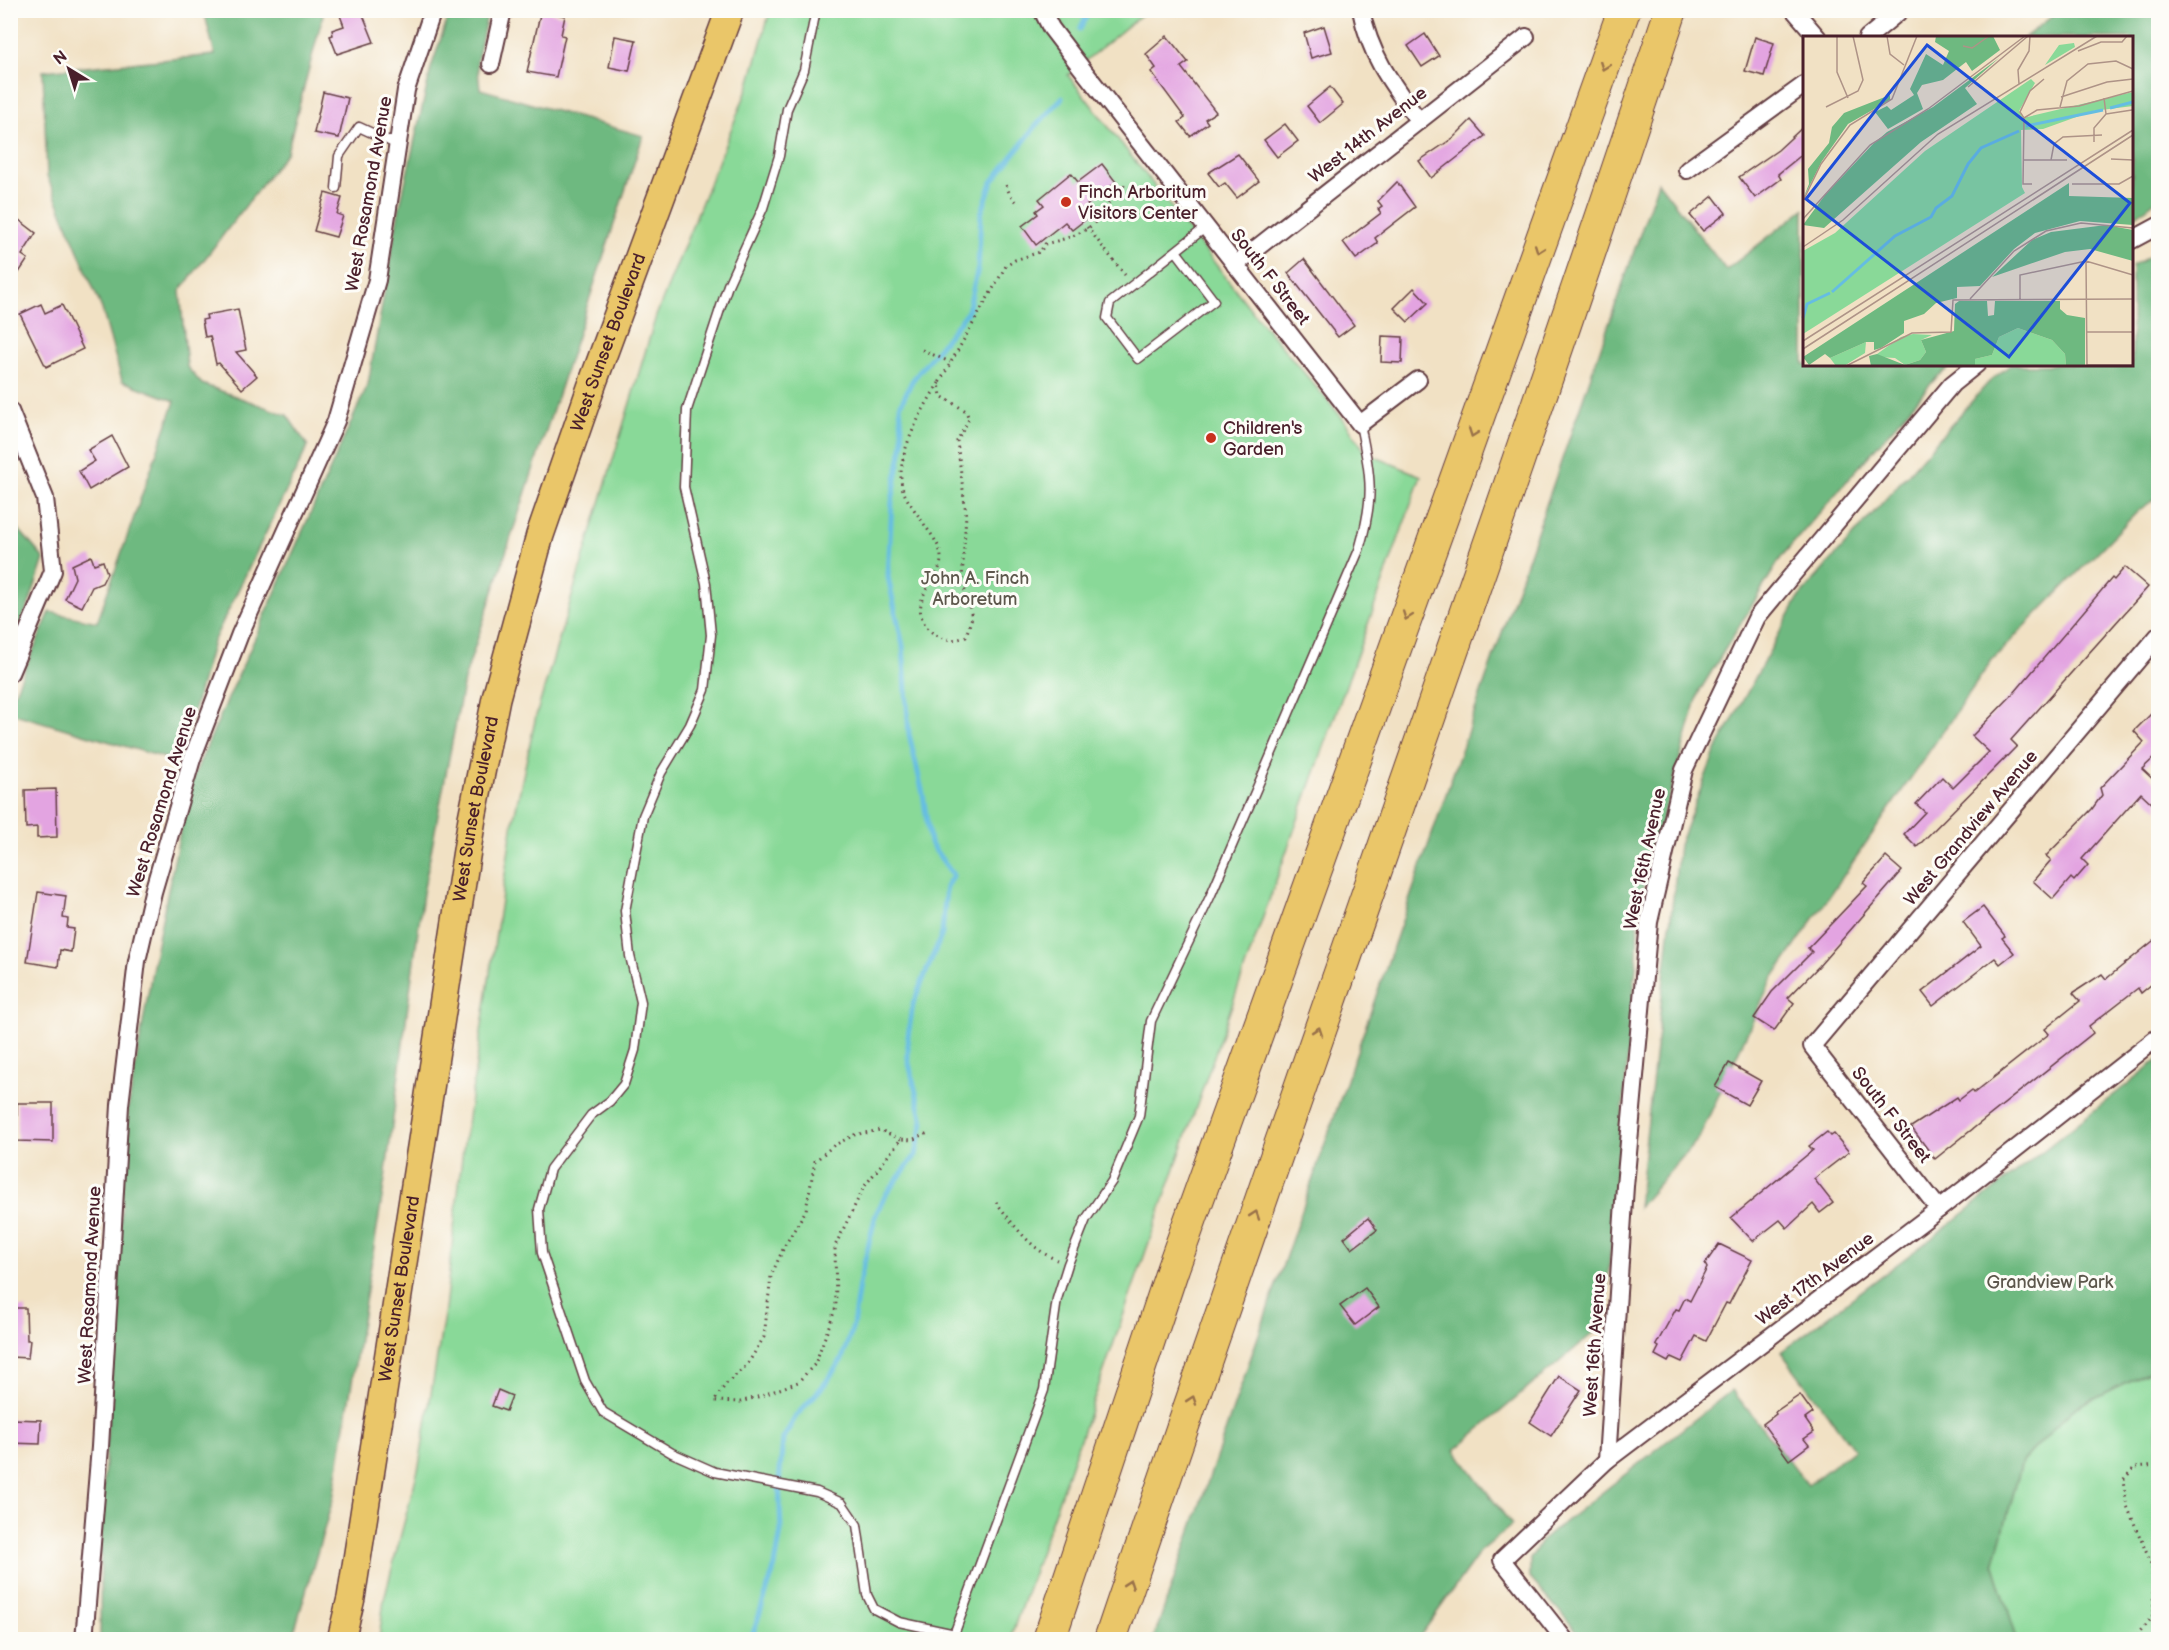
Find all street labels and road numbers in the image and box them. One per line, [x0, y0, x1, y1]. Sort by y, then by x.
street label: West 14th Avenue [1305, 82, 1431, 188]
street label: West Rosamond Avenue [341, 94, 397, 293]
street label: South F Street [1226, 225, 1314, 330]
street label: West Sunset Boulevard [566, 250, 650, 434]
street label: West Rosamond Avenue [123, 704, 201, 900]
street label: West Sunset Boulevard [449, 714, 503, 903]
street label: West Grandview Avenue [1900, 746, 2042, 910]
street label: West 16th Avenue [1620, 786, 1670, 932]
street label: South F Street [1847, 1063, 1935, 1168]
street label: West Rosamond Avenue [74, 1185, 106, 1385]
street label: West Sunset Boulevard [374, 1194, 424, 1383]
street label: West 17th Avenue [1752, 1228, 1878, 1330]
street label: West 16th Avenue [1580, 1272, 1611, 1418]

